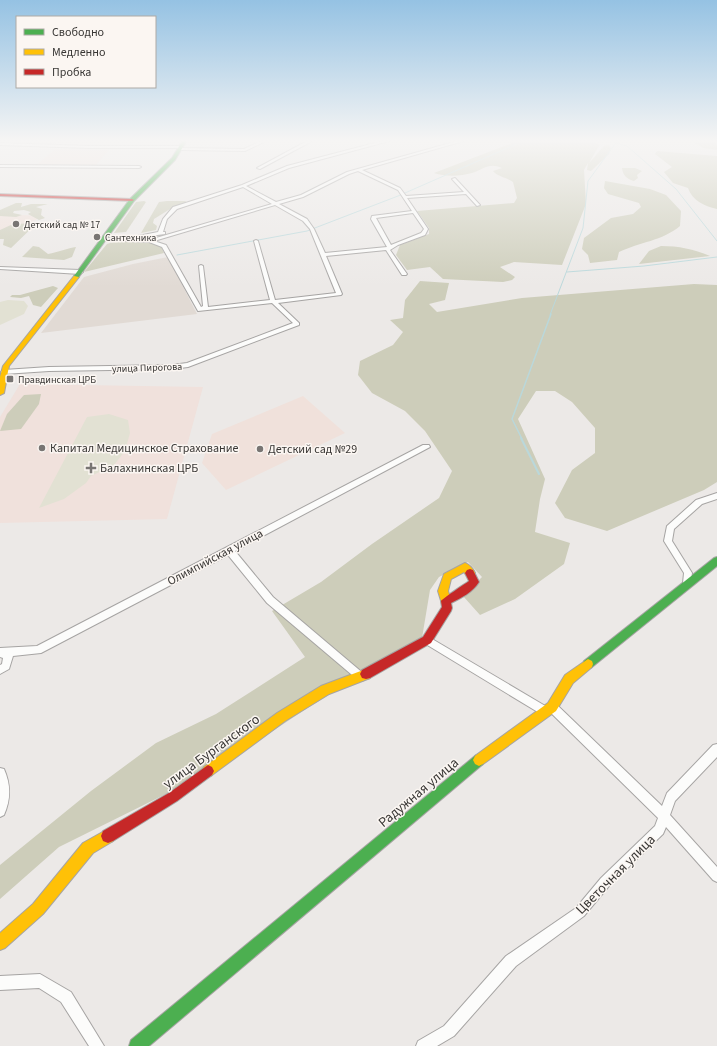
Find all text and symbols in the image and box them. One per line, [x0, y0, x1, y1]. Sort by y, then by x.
legend [16, 16, 156, 88]
text: Свободно [52, 24, 104, 41]
text: Медленно [52, 44, 106, 61]
text: Пробка [52, 64, 91, 81]
place label: Детский сад № 17 [24, 218, 100, 232]
marker: Детский сад № 17 [11, 219, 21, 229]
place label: Сантехника [105, 231, 156, 245]
marker: Сантехника [92, 232, 102, 242]
street label: улица Пирогова [112, 360, 183, 376]
place label: Правдинская ЦРБ [18, 373, 96, 387]
marker: Правдинская ЦРБ [5, 374, 15, 384]
place label: Капитал Медицинское Страхование [50, 440, 239, 457]
place label: Детский сад №29 [268, 441, 357, 458]
marker: Капитал Медицинское Страхование [37, 443, 47, 453]
marker: Детский сад №29 [255, 444, 265, 454]
place label: Балахнинская ЦРБ [100, 460, 198, 477]
marker: Балахнинская ЦРБ [85, 462, 97, 474]
street label: Олимпийская улица [164, 525, 266, 590]
street label: улица Бурганского [159, 710, 264, 794]
street label: Радужная улица [374, 753, 463, 832]
street label: Цветочная улица [571, 830, 660, 919]

